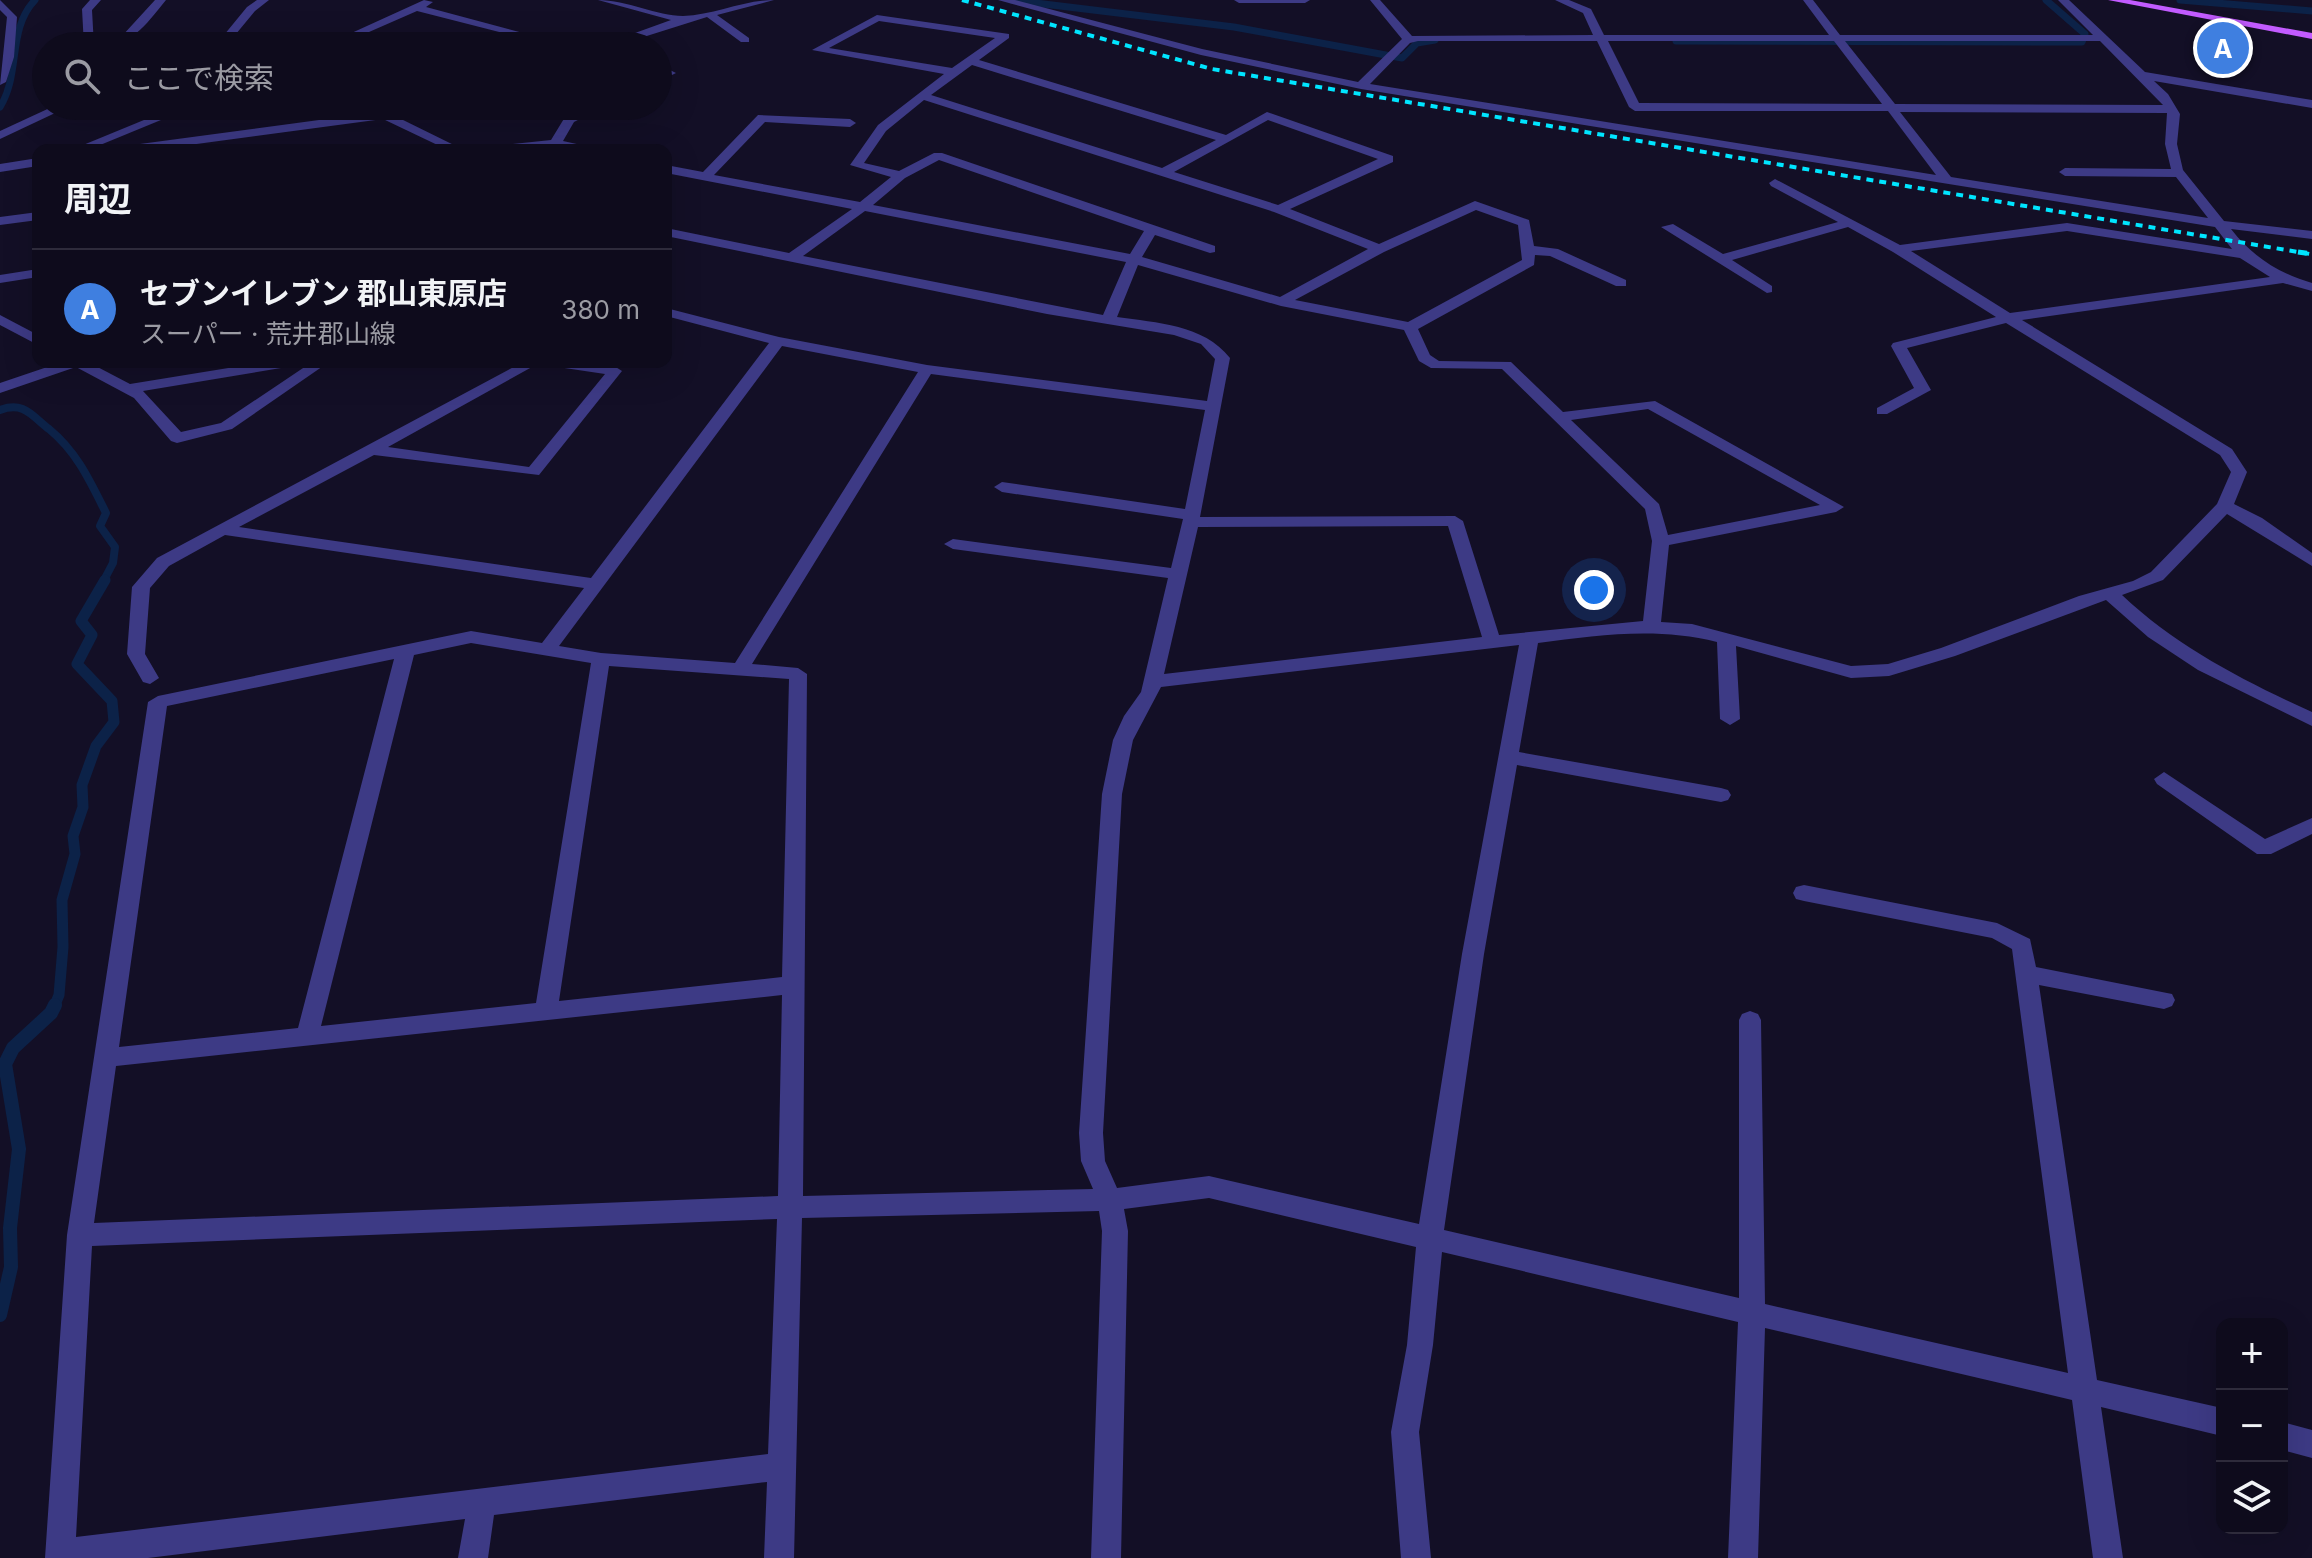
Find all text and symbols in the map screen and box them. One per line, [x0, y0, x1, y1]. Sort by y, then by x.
pin: A [2197, 18, 2249, 78]
search box [32, 32, 672, 120]
icon: search [60, 54, 104, 98]
text: ここで検索 [124, 60, 274, 96]
text: 周辺 [64, 178, 132, 219]
text: セブンイレブン 郡山東原店 [140, 275, 507, 311]
text: A [80, 294, 100, 325]
text: 380 m [561, 294, 640, 325]
text: スーパー · 荒井郡山線 [140, 318, 396, 349]
your location [1574, 570, 1614, 610]
map controls [2216, 1318, 2288, 1534]
button: + [2216, 1318, 2288, 1390]
button: − [2216, 1390, 2288, 1462]
button: layers [2216, 1462, 2288, 1534]

